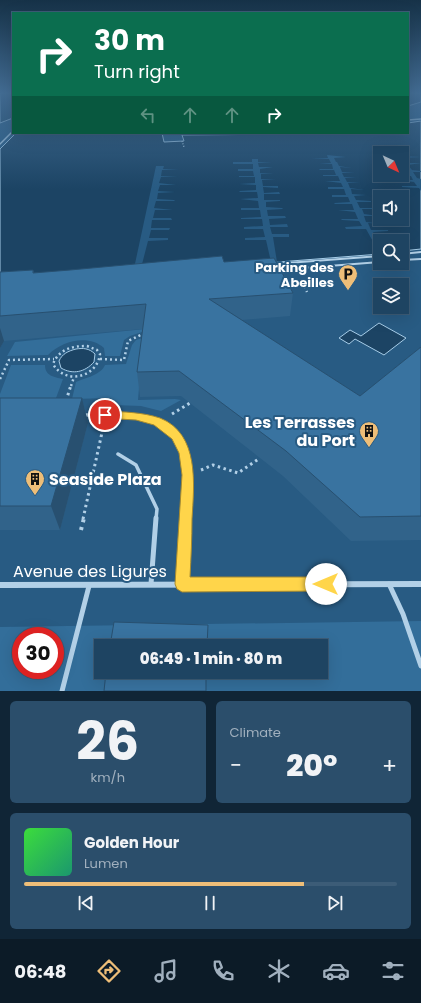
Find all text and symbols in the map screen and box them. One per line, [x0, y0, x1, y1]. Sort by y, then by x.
text: 30 m [94, 21, 165, 60]
icon: right [28, 28, 80, 80]
text: Turn right [94, 59, 180, 84]
icon: left [137, 104, 159, 126]
icon: ahead [179, 104, 201, 126]
icon: ahead [221, 104, 243, 126]
icon: right [263, 104, 285, 126]
north arrow [373, 146, 409, 182]
map controls [373, 146, 409, 314]
button: sound [373, 190, 409, 226]
button: search [373, 234, 409, 270]
place label: Parking des Abeilles [255, 258, 334, 292]
parking icon: Parking des Abeilles [337, 263, 359, 291]
button: layers [373, 278, 409, 314]
pin [88, 398, 122, 432]
icon: arrive [94, 404, 116, 426]
place label: Les Terrasses du Port [245, 411, 355, 452]
building icon: Les Terrasses du Port [358, 420, 380, 448]
building icon: Seaside Plaza [24, 468, 46, 496]
place label: Seaside Plaza [49, 468, 162, 491]
street label: Avenue des Ligures [13, 560, 167, 583]
position arrow [305, 563, 347, 605]
speed limit sign: 30 [12, 627, 64, 679]
text: 06:49 · 1 min · 80 m [140, 648, 282, 669]
text: 26 [76, 705, 139, 778]
text: Climate [230, 723, 281, 742]
text: 20° [286, 744, 337, 787]
text: − [230, 750, 242, 781]
text: + [382, 750, 397, 781]
text: km/h [90, 768, 125, 787]
text: Golden Hour [84, 832, 179, 853]
text: Lumen [84, 854, 128, 873]
icon: previous [75, 892, 97, 914]
icon: pause [199, 892, 221, 914]
icon: next [324, 892, 346, 914]
icon: directions [95, 957, 123, 985]
icon: music [152, 957, 180, 985]
icon: phone [209, 957, 237, 985]
icon: climate [265, 957, 293, 985]
icon: car [322, 957, 350, 985]
icon: filters [379, 957, 407, 985]
text: 06:48 [14, 959, 67, 984]

